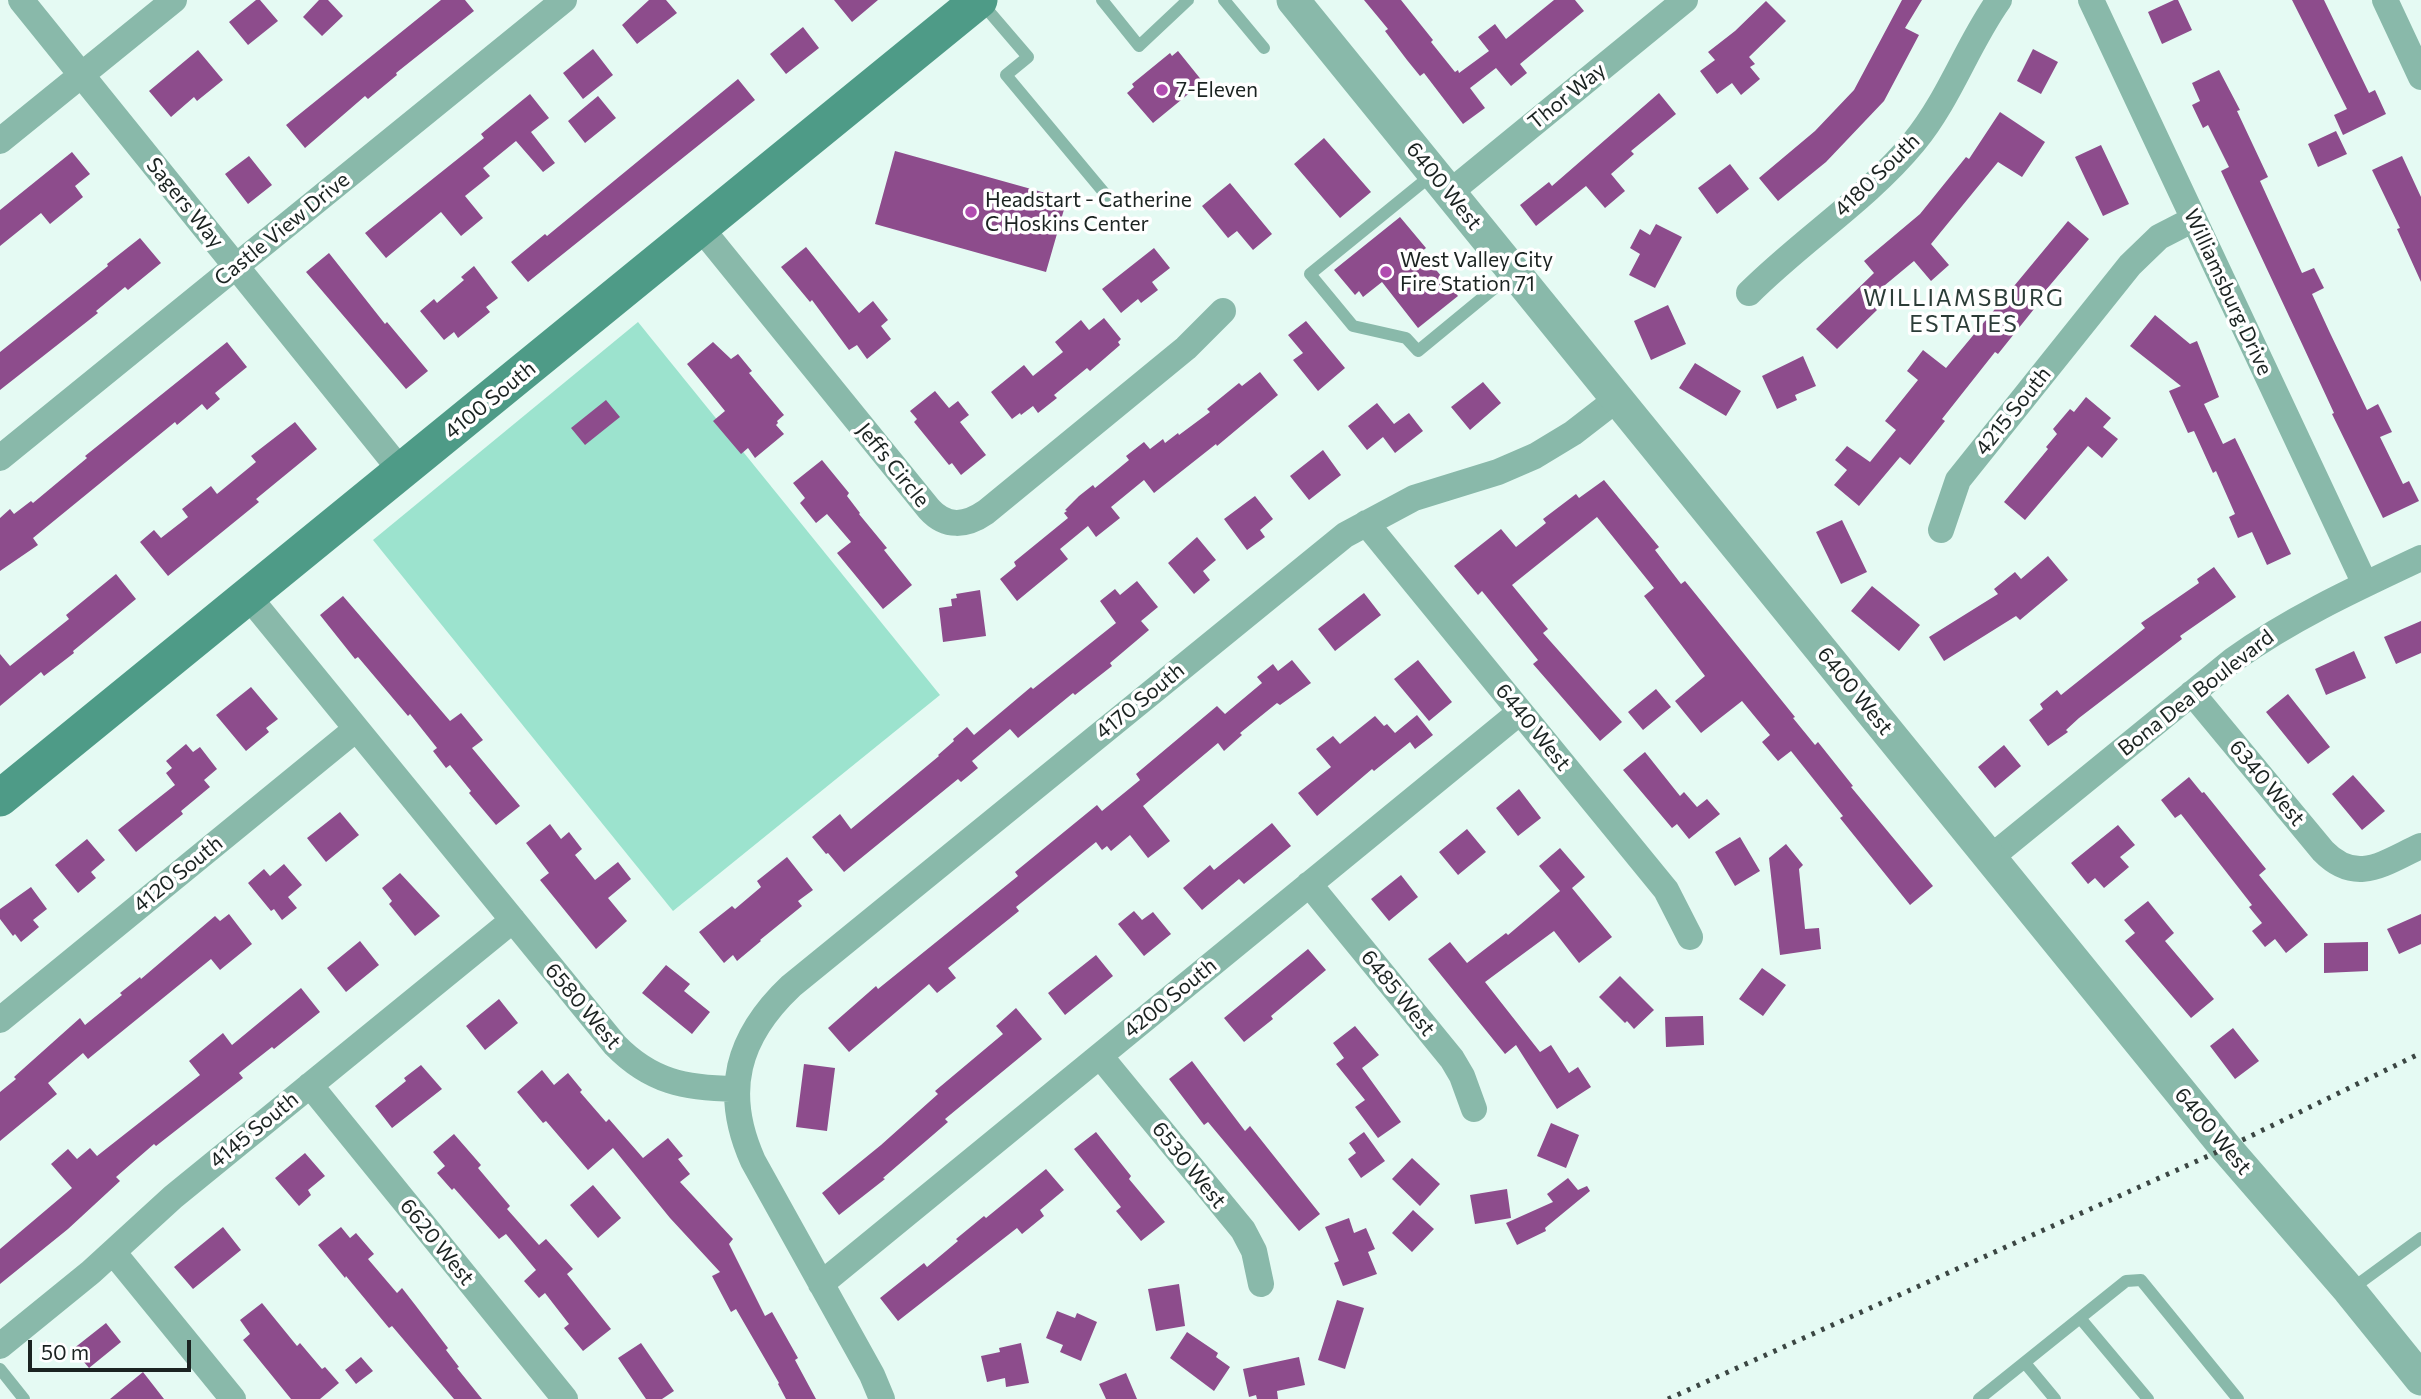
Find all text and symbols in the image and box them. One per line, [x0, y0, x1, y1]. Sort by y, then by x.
street label: Thor Way [1523, 57, 1611, 135]
place label: 7-Eleven [1176, 77, 1258, 103]
marker: 7-Eleven [1154, 82, 1170, 98]
street label: 4180 South [1829, 128, 1925, 222]
street label: 6400 West [1401, 137, 1487, 235]
street label: Sagers Way [141, 153, 229, 253]
street label: Castle View Drive [210, 167, 354, 291]
place label: Headstart - Catherine C Hoskins Center [985, 187, 1192, 237]
marker: Headstart - Catherine C Hoskins Center [963, 204, 979, 220]
street label: Williamsburg Drive [2178, 205, 2278, 379]
place label: West Valley City Fire Station 71 [1400, 247, 1553, 297]
marker: West Valley City Fire Station 71 [1378, 264, 1394, 280]
district label: WILLIAMSBURG ESTATES [1865, 284, 2063, 338]
street label: 4100 South [439, 356, 541, 444]
street label: 4215 South [1970, 362, 2056, 460]
street label: Jeffs Circle [851, 418, 935, 512]
street label: Bona Dea Boulevard [2113, 624, 2279, 762]
street label: 6400 West [1812, 642, 1898, 740]
street label: 4170 South [1091, 658, 1189, 744]
street label: 6440 West [1490, 678, 1576, 776]
street label: 6340 West [2224, 735, 2310, 831]
street label: 4120 South [128, 830, 228, 918]
street label: 6485 West [1356, 945, 1440, 1041]
street label: 4200 South [1118, 953, 1222, 1043]
street label: 6580 West [540, 958, 626, 1054]
street label: 6400 West [2169, 1082, 2257, 1180]
street label: 4145 South [205, 1087, 303, 1173]
street label: 6530 West [1147, 1117, 1231, 1213]
street label: 6620 West [395, 1194, 479, 1290]
scale bar [32, 1326, 194, 1370]
text: 50 m [41, 1339, 89, 1364]

